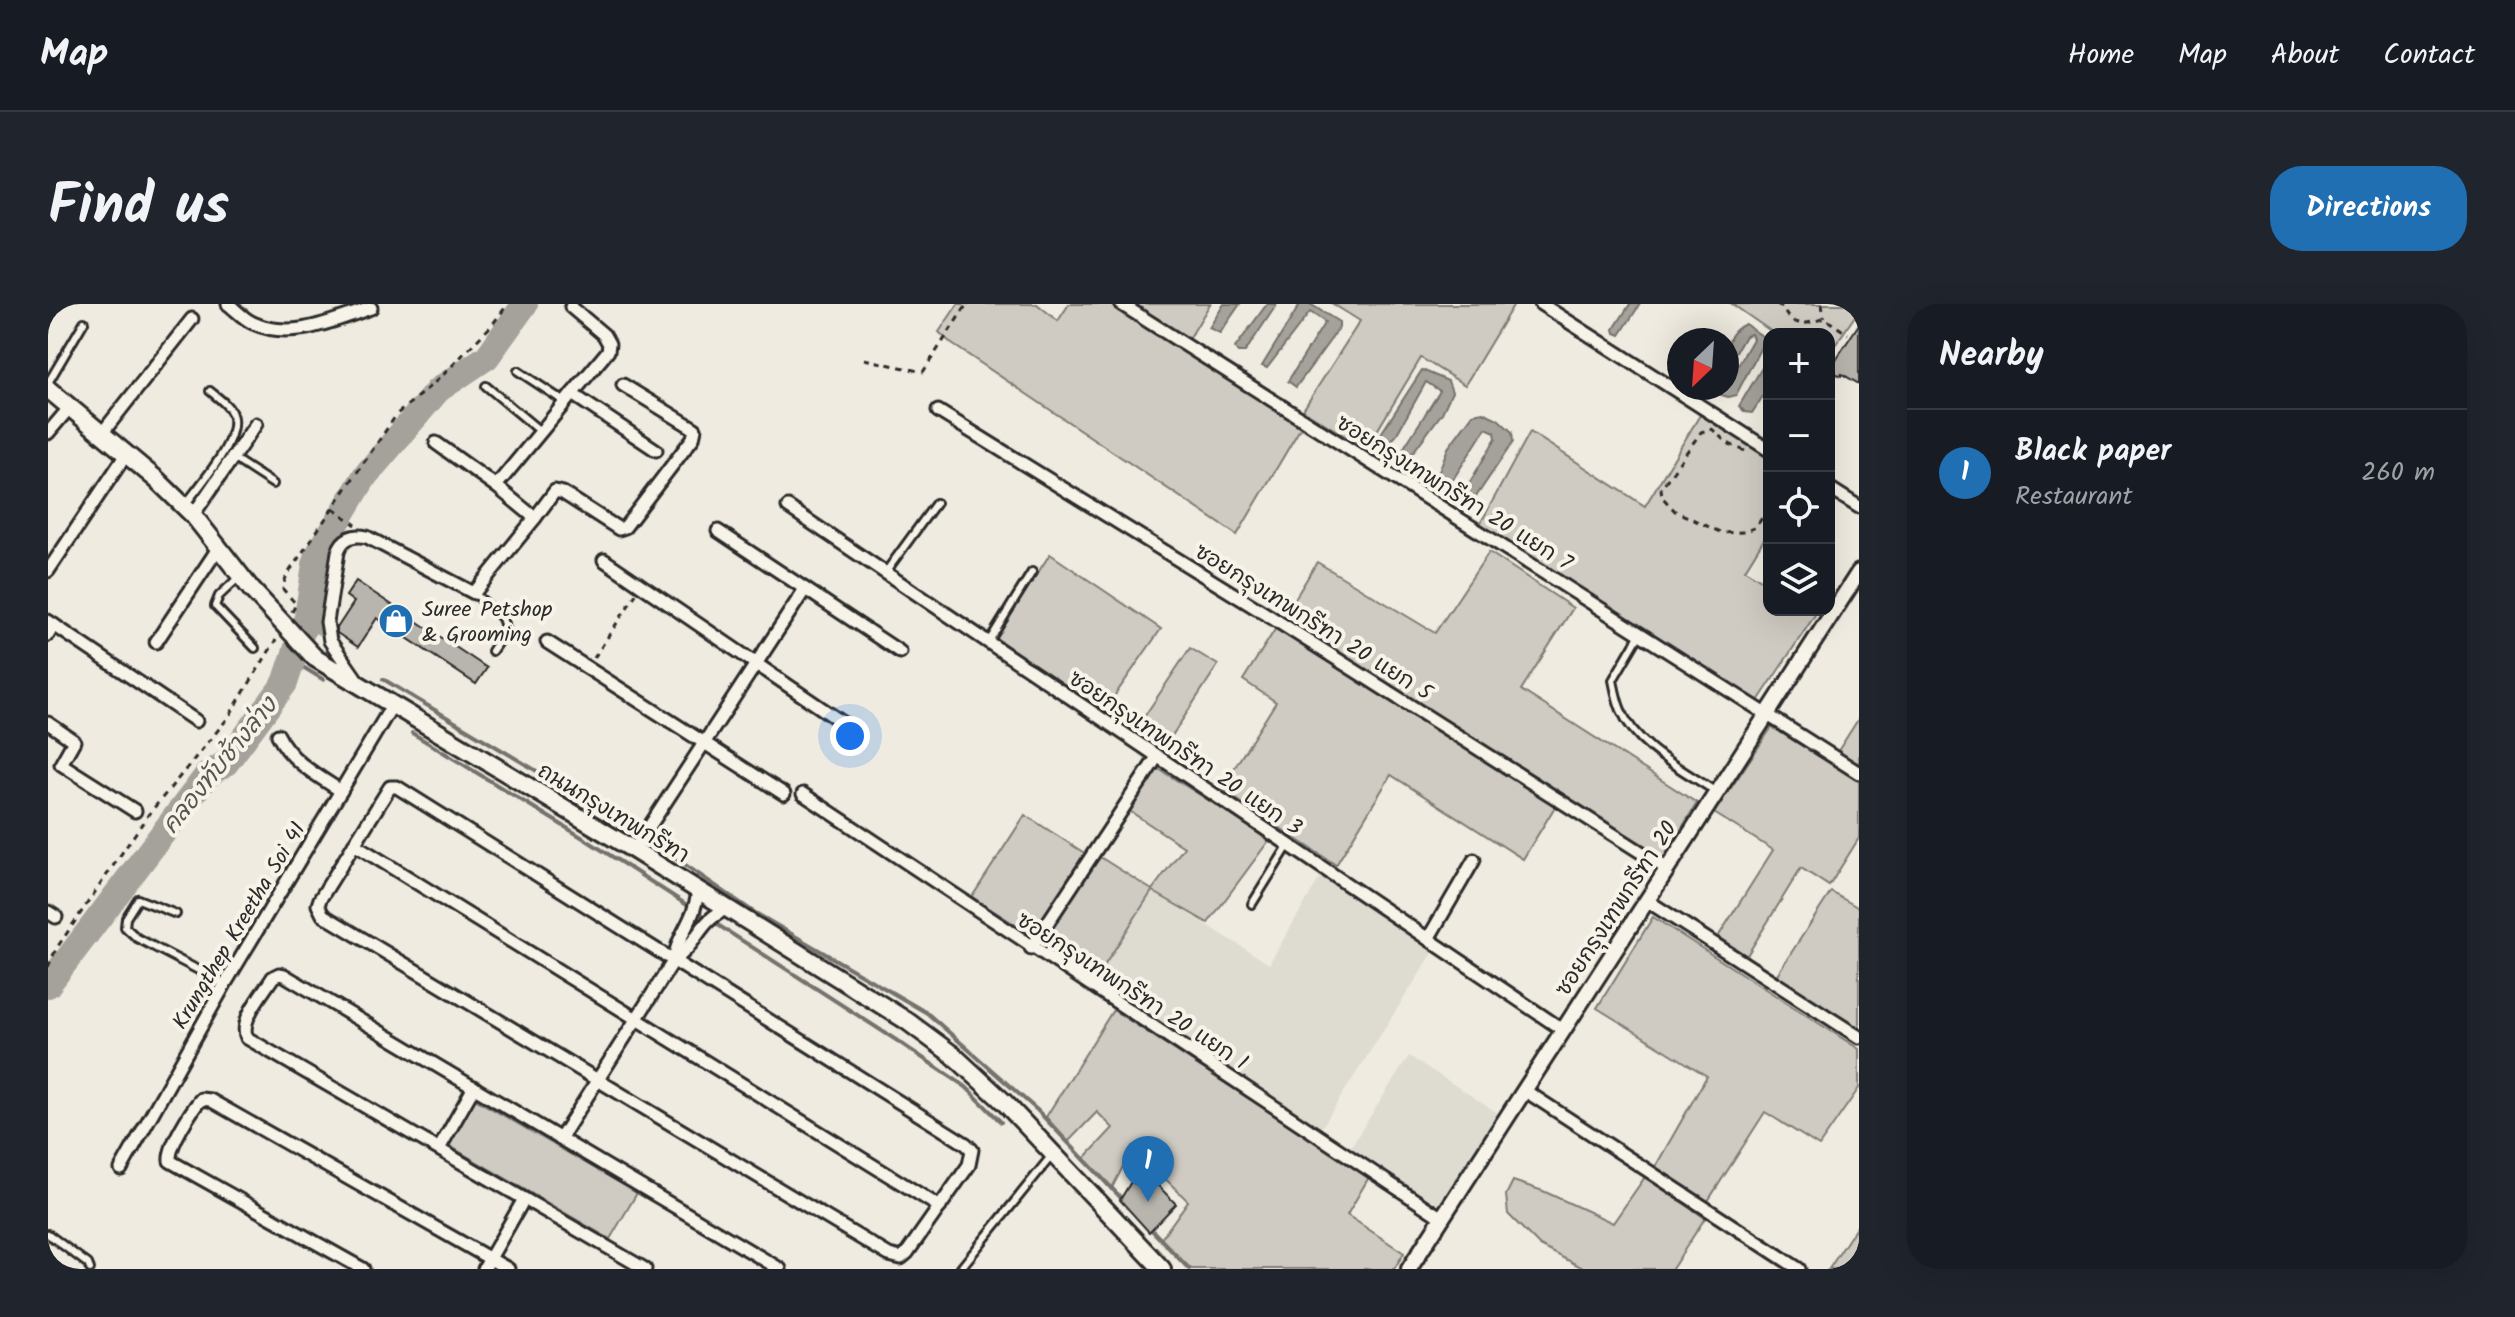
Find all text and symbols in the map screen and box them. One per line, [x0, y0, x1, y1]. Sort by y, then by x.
text: Map [40, 25, 109, 85]
text: Home [2068, 33, 2134, 78]
text: Map [2178, 33, 2227, 78]
text: About [2271, 33, 2339, 78]
text: Contact [2383, 33, 2475, 78]
text: Find us [48, 163, 229, 253]
button: Directions [2270, 166, 2467, 251]
north arrow [1667, 328, 1739, 400]
map controls [1763, 328, 1835, 616]
button: + [1763, 328, 1835, 400]
text: Nearby [1939, 329, 2044, 383]
button: − [1763, 400, 1835, 472]
street label: ซอยกรุงเทพกรีฑา 20 แยก 7 [1328, 407, 1580, 582]
text: Black paper [2015, 428, 2171, 476]
text: 1 [1961, 452, 1969, 494]
text: 260 m [2361, 452, 2435, 494]
button: locate [1763, 472, 1835, 544]
text: Restaurant [2015, 476, 2132, 518]
street label: ซอยกรุงเทพกรีฑา 20 แยก 5 [1187, 535, 1440, 711]
button: layers [1763, 544, 1835, 616]
place label: Suree Petshop & Grooming [422, 593, 553, 653]
shop icon: Suree Petshop & Grooming [377, 602, 415, 640]
street label: ซอยกรุงเทพกรีฑา 20 แยก 3 [1060, 662, 1309, 846]
water label: คลองทับช้างล่าง [153, 687, 289, 843]
your location [830, 716, 870, 756]
street label: ถนนกรุงเทพกรีฑา [530, 755, 695, 873]
street label: ซอยกรุงเทพกรีฑา 20 [1547, 815, 1687, 1004]
street label: Krungthep Kreetha Soi 41 [164, 816, 316, 1037]
street label: ซอยกรุงเทพกรีฑา 20 แยก 1 [1009, 904, 1254, 1080]
pin: 1 [1122, 1136, 1174, 1202]

